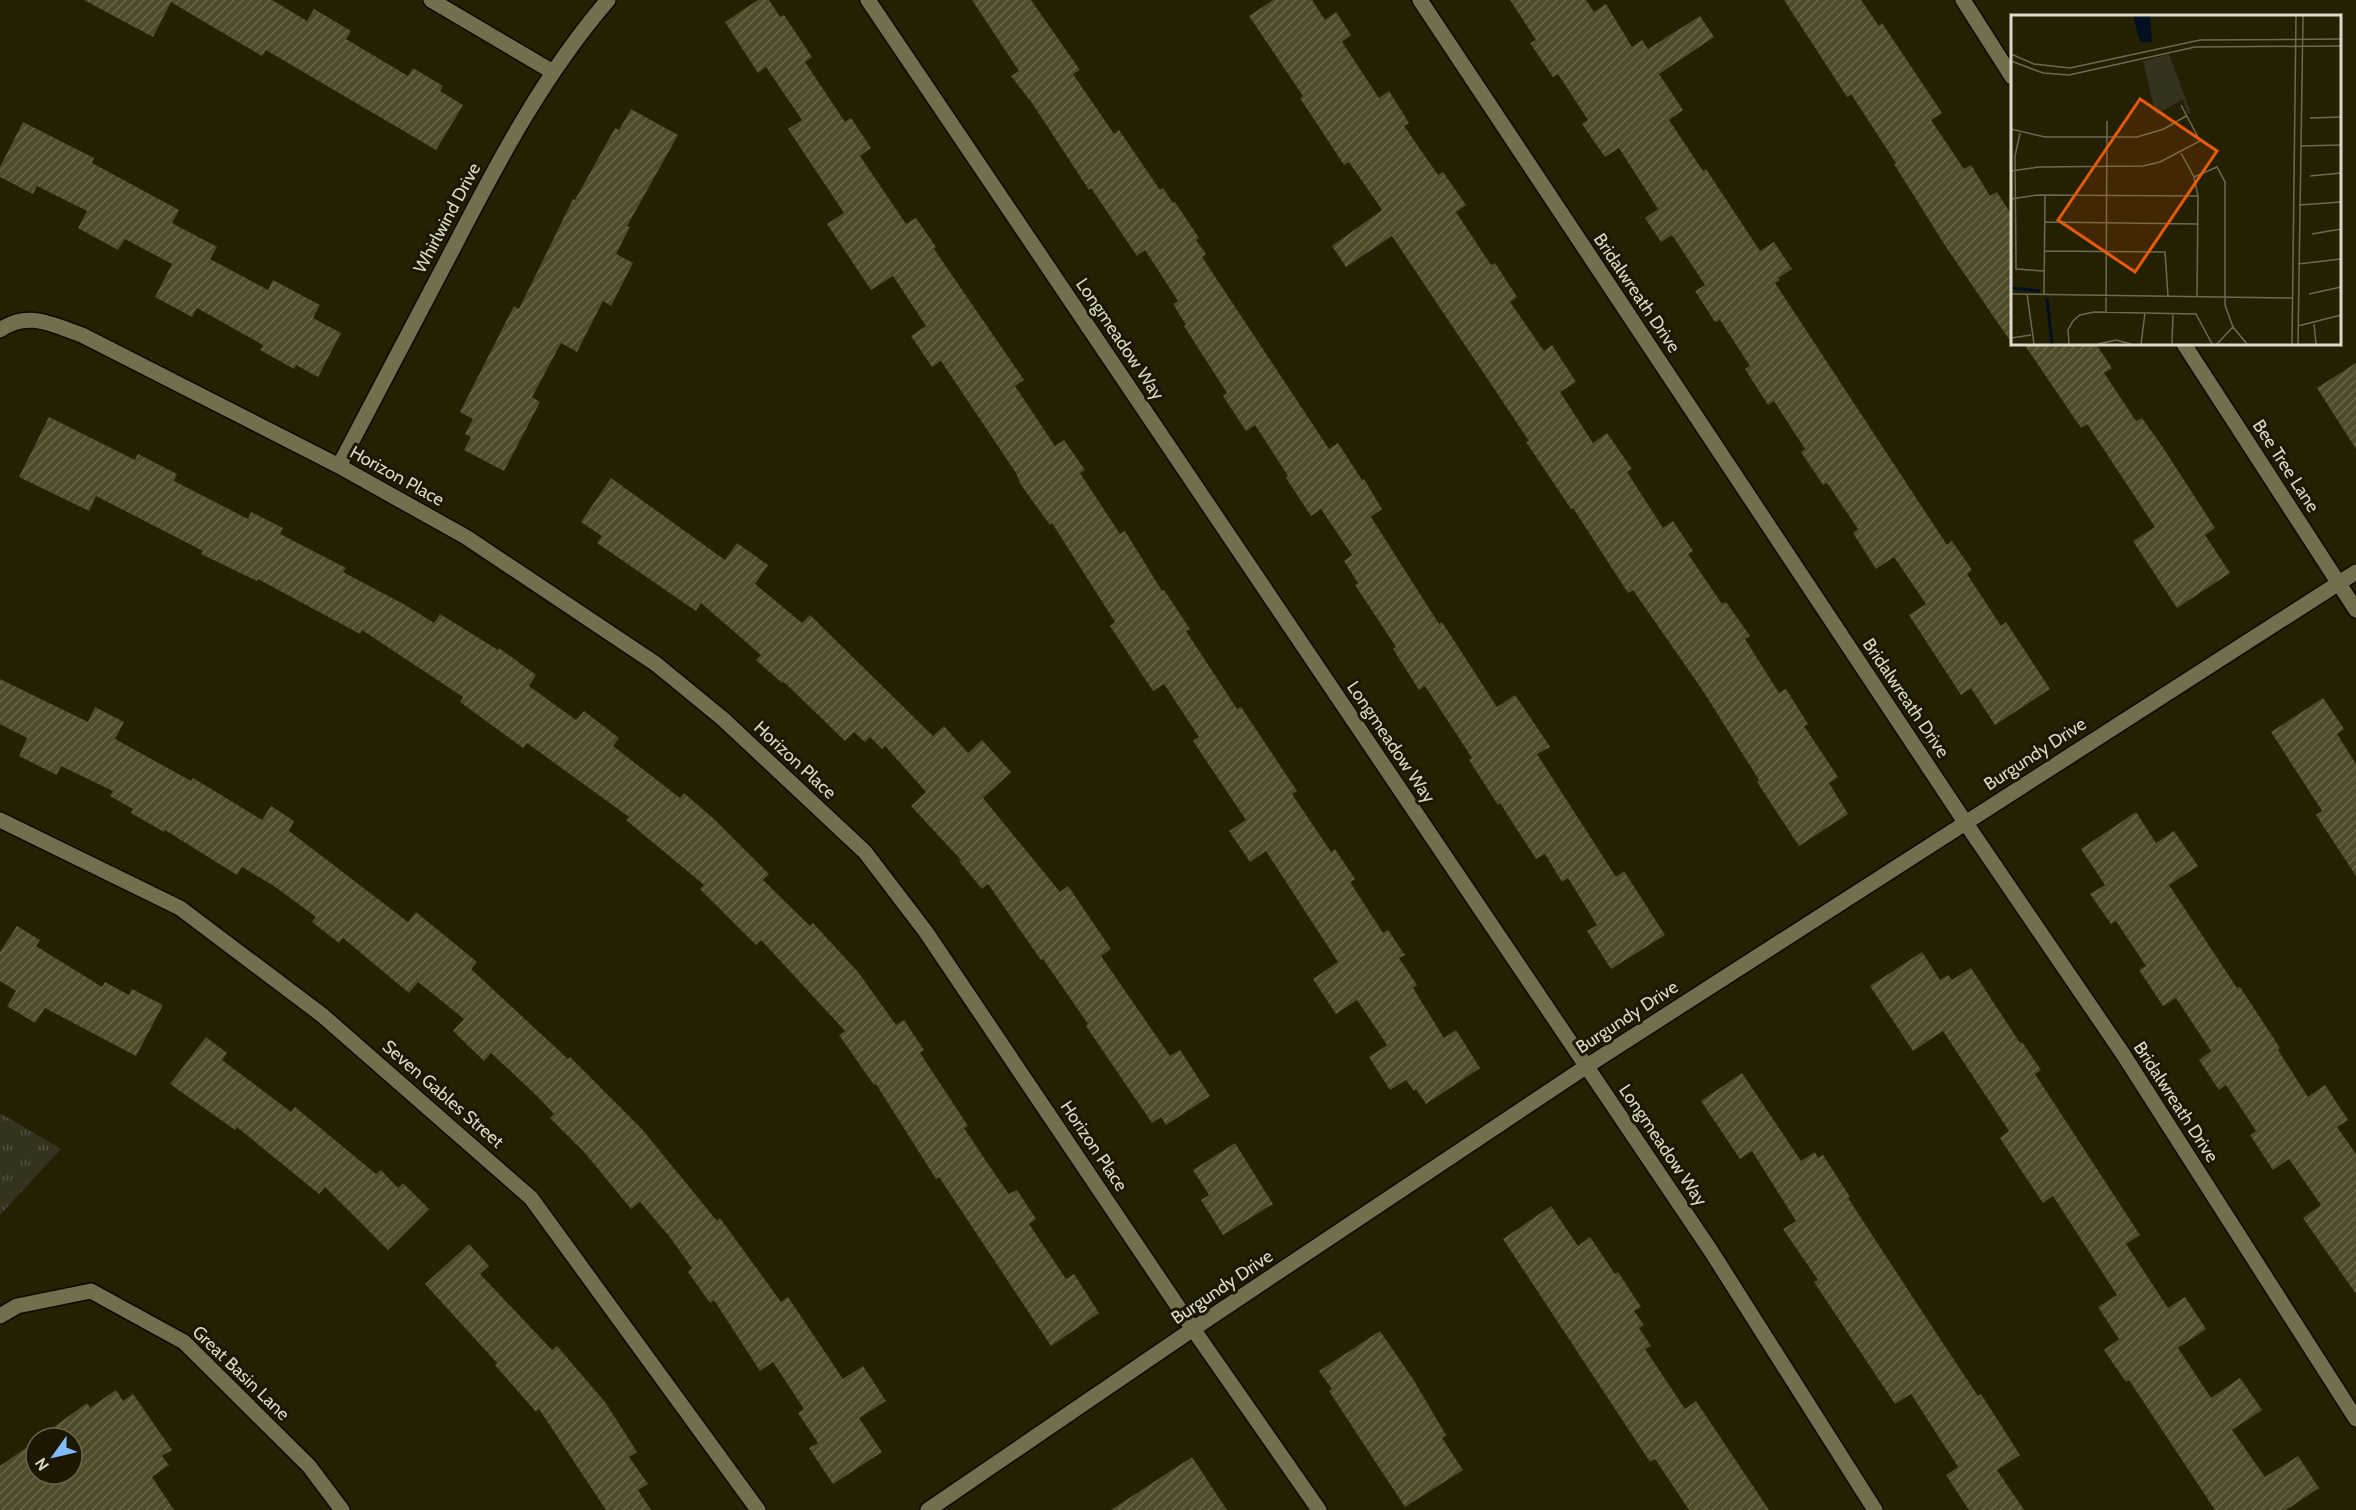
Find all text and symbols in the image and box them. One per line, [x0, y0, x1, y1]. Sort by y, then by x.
inset map [2011, 15, 2341, 345]
street label: Whirlwind Drive [409, 159, 485, 277]
street label: Bridalwreath Drive [1589, 229, 1685, 357]
street label: Longmeadow Way [1071, 274, 1169, 404]
street label: Bee Tree Lane [2248, 416, 2324, 516]
street label: Horizon Place [346, 441, 448, 511]
street label: Bridalwreath Drive [1858, 634, 1954, 762]
street label: Longmeadow Way [1342, 677, 1440, 807]
street label: Burgundy Drive [1980, 713, 2090, 795]
street label: Horizon Place [749, 716, 841, 804]
street label: Burgundy Drive [1572, 976, 1682, 1058]
street label: Seven Gables Street [378, 1035, 508, 1153]
street label: Bridalwreath Drive [2129, 1038, 2223, 1166]
street label: Longmeadow Way [1614, 1080, 1712, 1210]
street label: Horizon Place [1056, 1097, 1132, 1195]
street label: Burgundy Drive [1167, 1245, 1277, 1329]
street label: Great Basin Lane [188, 1321, 294, 1425]
north arrow [24, 1426, 84, 1486]
text: N [31, 1454, 53, 1474]

